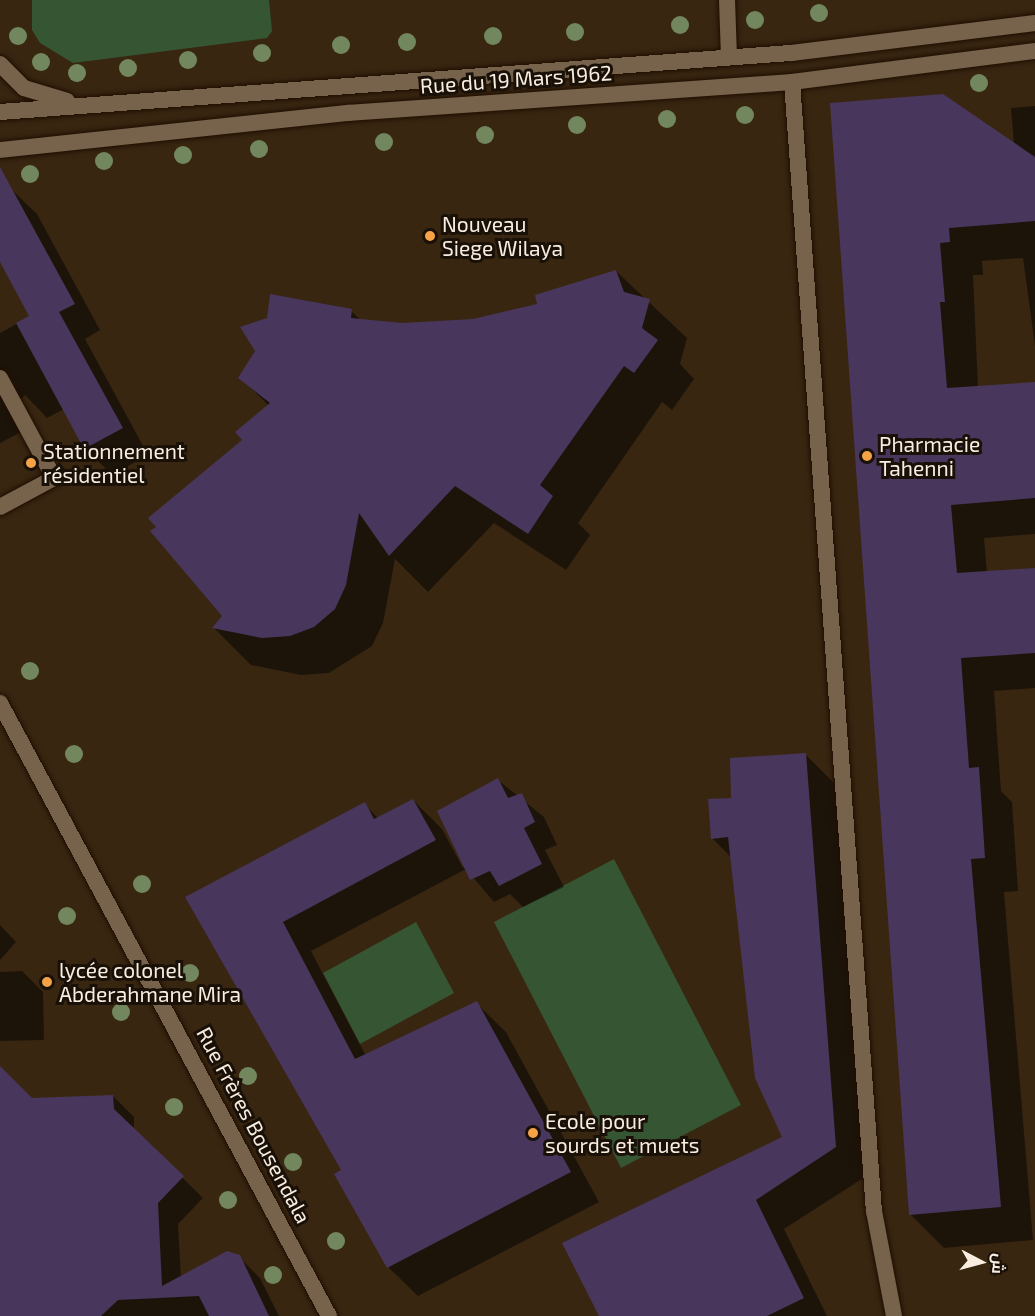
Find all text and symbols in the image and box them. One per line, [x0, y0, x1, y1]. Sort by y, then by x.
street label: Rue du 19 Mars 1962 [419, 60, 613, 98]
place label: Nouveau Siege Wilaya [442, 211, 563, 261]
marker: Nouveau Siege Wilaya [423, 229, 437, 243]
place label: Pharmacie Tahenni [879, 431, 980, 481]
place label: Stationnement résidentiel [43, 438, 185, 488]
marker: Pharmacie Tahenni [860, 449, 874, 463]
marker: Stationnement résidentiel [24, 456, 38, 470]
place label: lycée colonel Abderahmane Mira [59, 957, 241, 1007]
marker: lycée colonel Abderahmane Mira [40, 975, 54, 989]
street label: Rue Frères Bousendala [192, 1023, 316, 1227]
place label: Ecole pour sourds et muets [545, 1108, 699, 1158]
marker: Ecole pour sourds et muets [526, 1126, 540, 1140]
north arrow [951, 1232, 1011, 1292]
text: ش [989, 1253, 1010, 1275]

